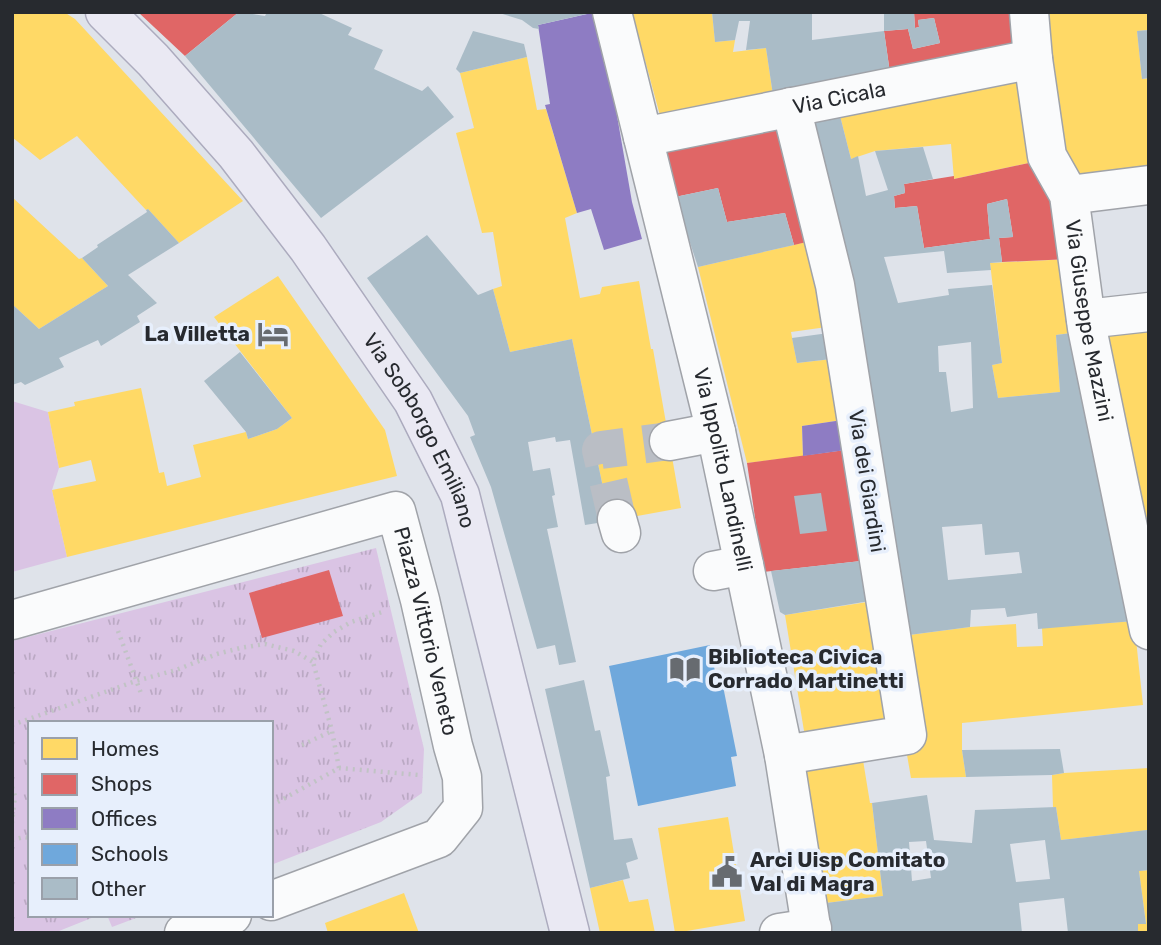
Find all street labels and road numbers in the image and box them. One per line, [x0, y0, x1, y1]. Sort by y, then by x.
street label: Via Cicala [790, 76, 888, 119]
street label: Via Giuseppe Mazzini [1060, 218, 1119, 424]
street label: Via Sobborgo Emiliano [358, 328, 481, 531]
street label: Via Ippolito Landinelli [689, 365, 758, 574]
street label: Via dei Giardini [844, 408, 891, 554]
street label: Piazza Vittorio Veneto [389, 524, 463, 738]

